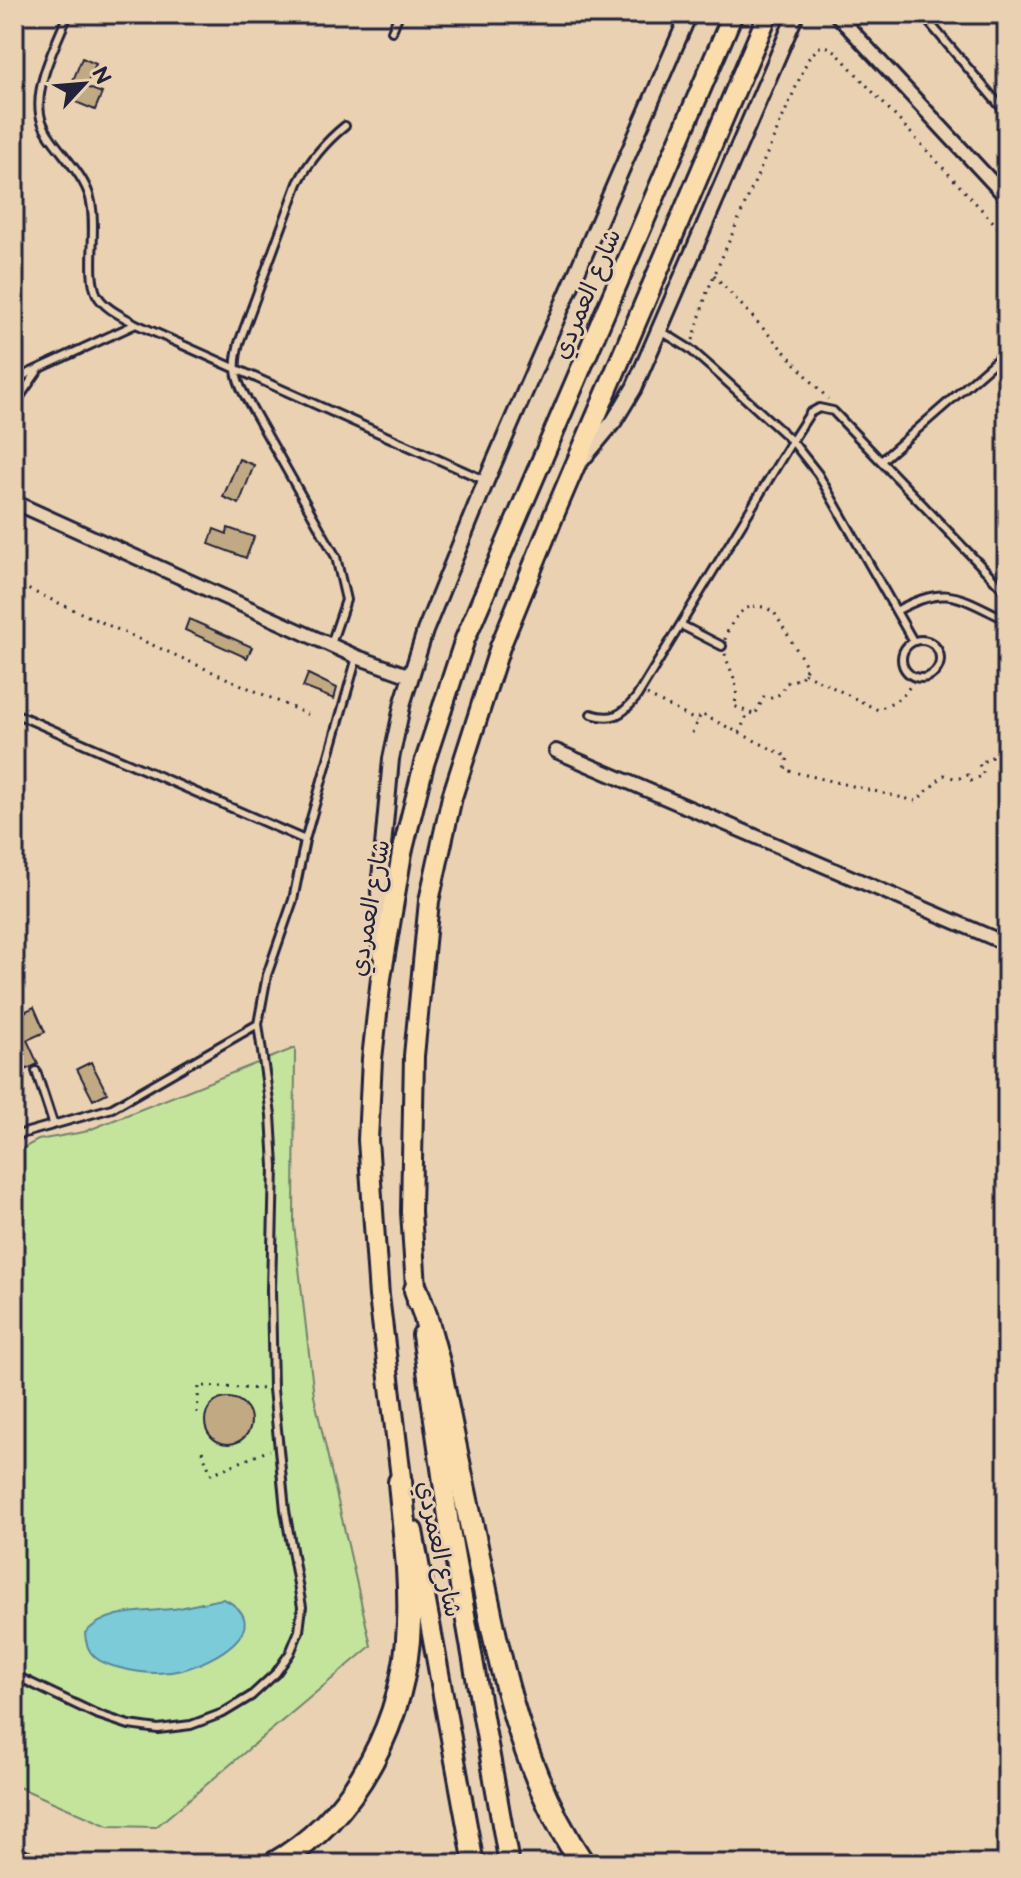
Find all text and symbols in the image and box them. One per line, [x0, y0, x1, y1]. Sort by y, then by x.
north arrow [44, 44, 124, 124]
text: N [85, 63, 116, 89]
street label: شارع العمردي [547, 225, 629, 364]
street label: شارع العمردي [344, 837, 398, 979]
street label: شارع العمردي [408, 1478, 468, 1620]

